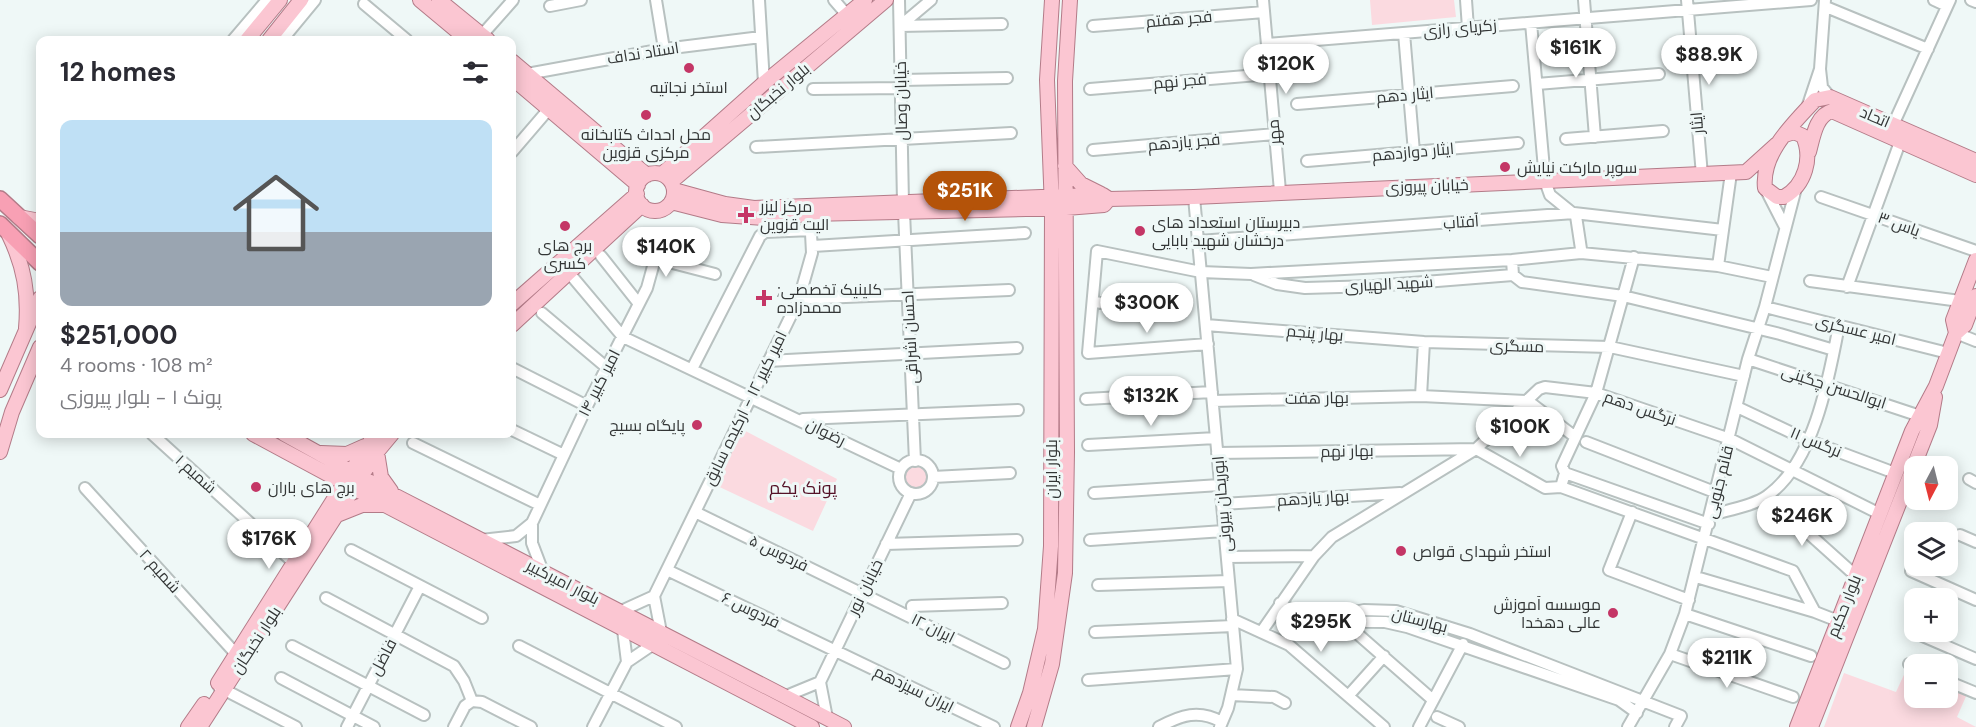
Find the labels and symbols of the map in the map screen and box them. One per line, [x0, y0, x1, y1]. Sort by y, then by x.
street label: فجر هفتم [1145, 6, 1213, 33]
street label: زکریای رازی [1422, 14, 1498, 42]
pin: $161K [1534, 28, 1618, 79]
pin: $88.9K [1660, 35, 1758, 86]
street label: استاد نداف [605, 37, 681, 69]
pin: $120K [1244, 44, 1328, 95]
street label: بلوار نخبگان [742, 58, 814, 124]
marker: استخر نجاتیه [682, 61, 696, 75]
street label: خیابان وصال [890, 61, 912, 141]
street label: فجر نهم [1152, 68, 1208, 95]
place label: استخر نجاتیه [650, 77, 728, 98]
street label: ایثار دهم [1375, 82, 1435, 109]
street label: اتحاد [1857, 101, 1893, 133]
marker: محل احداث کتابخانه مرکزی قزوین [639, 108, 653, 122]
street label: ایثار [1686, 111, 1709, 136]
street label: مهر [1262, 118, 1286, 147]
place label: محل احداث کتابخانه مرکزی قزوین [581, 124, 711, 163]
street label: فجر یازدهم [1147, 128, 1221, 157]
street label: ایثار دوازدهم [1371, 138, 1455, 167]
place label: سوپر مارکت نیایش [1517, 157, 1637, 179]
marker: سوپر مارکت نیایش [1498, 160, 1512, 174]
pin: $251K [923, 171, 1007, 222]
street label: خیابان پیروزی [1385, 174, 1469, 199]
place label: مرکز لیزر الیت قزوین [759, 196, 829, 235]
marker: مرکز لیزر الیت قزوین [737, 206, 755, 224]
street label: یاس ۳ [1875, 207, 1924, 242]
street label: آفتاب [1442, 210, 1480, 234]
place label: دبیرستان استعداد های درخشان شهید بابایی [1152, 212, 1300, 251]
marker: برج های کسری [558, 219, 572, 233]
marker: دبیرستان استعداد های درخشان شهید بابایی [1133, 224, 1147, 238]
pin: $140K [624, 227, 708, 278]
place label: برج های کسری [538, 235, 592, 274]
street label: شهید الهیاری [1344, 271, 1434, 297]
place label: ;کلینیک تخصصی محمدزاده [777, 279, 882, 318]
pin: $300K [1105, 283, 1189, 334]
marker: ;کلینیک تخصصی محمدزاده [755, 289, 773, 307]
street label: احسان اشراقی [897, 290, 923, 384]
street label: امیر عسگری [1814, 310, 1898, 350]
street label: بهار پنجم [1286, 320, 1344, 347]
street label: امیر کبیر ۱۲ - ارکیده سابق [698, 327, 792, 489]
street label: مسگری [1489, 335, 1545, 357]
street label: امیر کبیر ۱۴ [573, 346, 625, 420]
street label: ابوالحسن چگینی [1779, 360, 1889, 415]
pin: $132K [1109, 376, 1193, 427]
street label: نرگس دهم [1601, 386, 1679, 431]
street label: بهار هفت [1285, 387, 1349, 409]
pin: $100K [1478, 407, 1562, 458]
street label: رضوان [803, 413, 849, 451]
place label: پایگاه بسیج [609, 415, 686, 437]
marker: پایگاه بسیج [690, 418, 704, 432]
street label: نرگس ۱۱ [1787, 422, 1845, 462]
street label: بلوار ایران [1041, 439, 1062, 499]
street label: بهار نهم [1320, 440, 1374, 463]
street label: قائم جنوبی [1700, 443, 1739, 521]
street label: شمیم ۱ [170, 450, 221, 499]
street label: ابوریحان بیرونی [1207, 455, 1237, 553]
north arrow [1904, 456, 1958, 510]
district label: پونک یکم [769, 476, 837, 500]
place label: برج های باران [268, 477, 355, 499]
marker: برج های باران [249, 480, 263, 494]
street label: بهار یازدهم [1276, 485, 1350, 512]
pin: $246K [1760, 496, 1844, 547]
pin: $176K [227, 519, 311, 570]
street label: فردوس ۵ [746, 530, 812, 576]
place label: استخر شهدای قواص [1413, 541, 1552, 562]
marker: استخر شهدای قواص [1394, 544, 1408, 558]
street label: شمیم ۲ [134, 545, 185, 598]
street label: بلوار امیرکبیر [522, 554, 603, 609]
street label: خیابان نور [842, 555, 888, 619]
street label: بلوار حکیم [1822, 572, 1867, 641]
street label: فردوس ۶ [718, 587, 784, 633]
place label: موسسه آموزش عالی دهخدا [1494, 594, 1601, 633]
street label: بلوار نخبگان [226, 602, 286, 678]
pin: $295K [1279, 602, 1363, 653]
street label: بهارستان [1390, 602, 1450, 638]
marker: موسسه آموزش عالی دهخدا [1606, 606, 1620, 620]
street label: ایران ۱۲ [908, 608, 958, 648]
street label: فاضل [365, 635, 401, 679]
pin: $211K [1685, 638, 1769, 689]
street label: ایران سیزدهم [870, 661, 957, 718]

